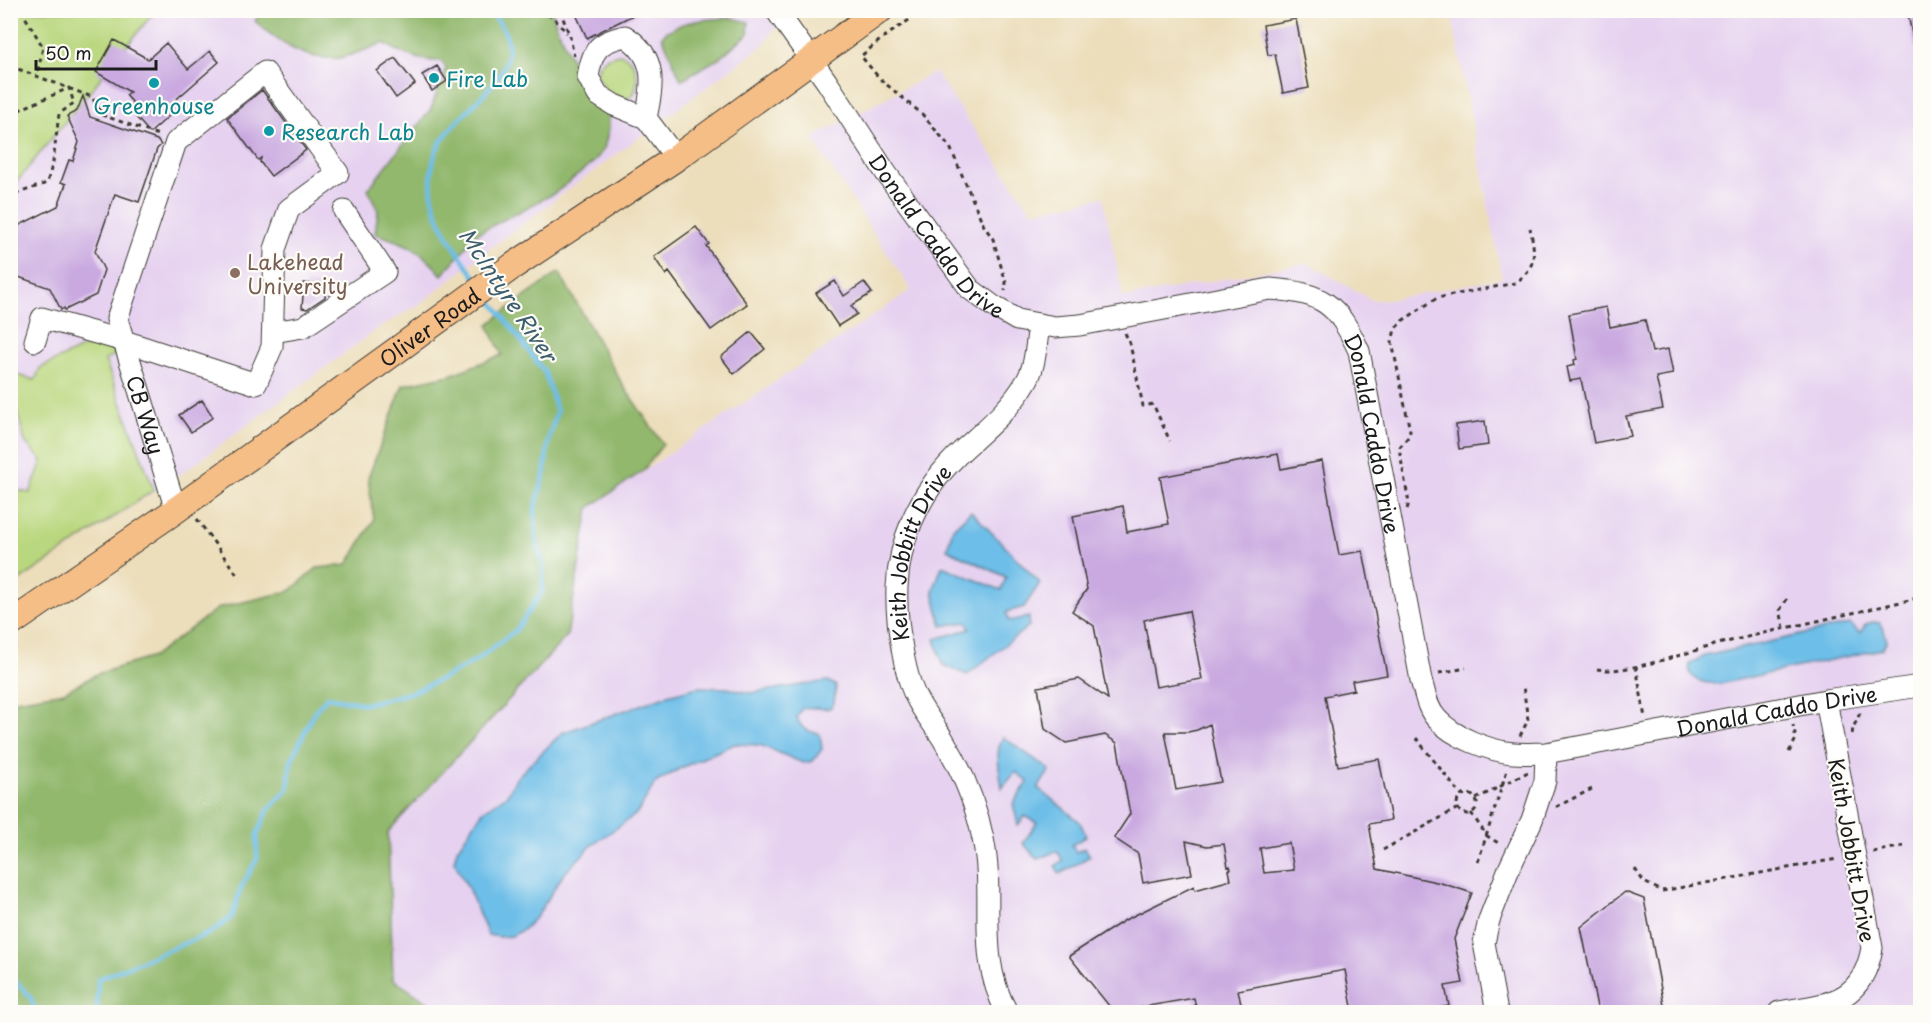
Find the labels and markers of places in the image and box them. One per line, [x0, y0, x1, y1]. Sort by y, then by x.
place label: Fire Lab [446, 62, 528, 94]
marker: Fire Lab [427, 71, 441, 85]
marker: Greenhouse [147, 76, 161, 90]
place label: Greenhouse [93, 89, 215, 121]
place label: Research Lab [281, 115, 414, 147]
marker: Research Lab [262, 124, 276, 138]
place label: Lakehead University [247, 245, 348, 301]
marker: Lakehead University [228, 266, 242, 280]

